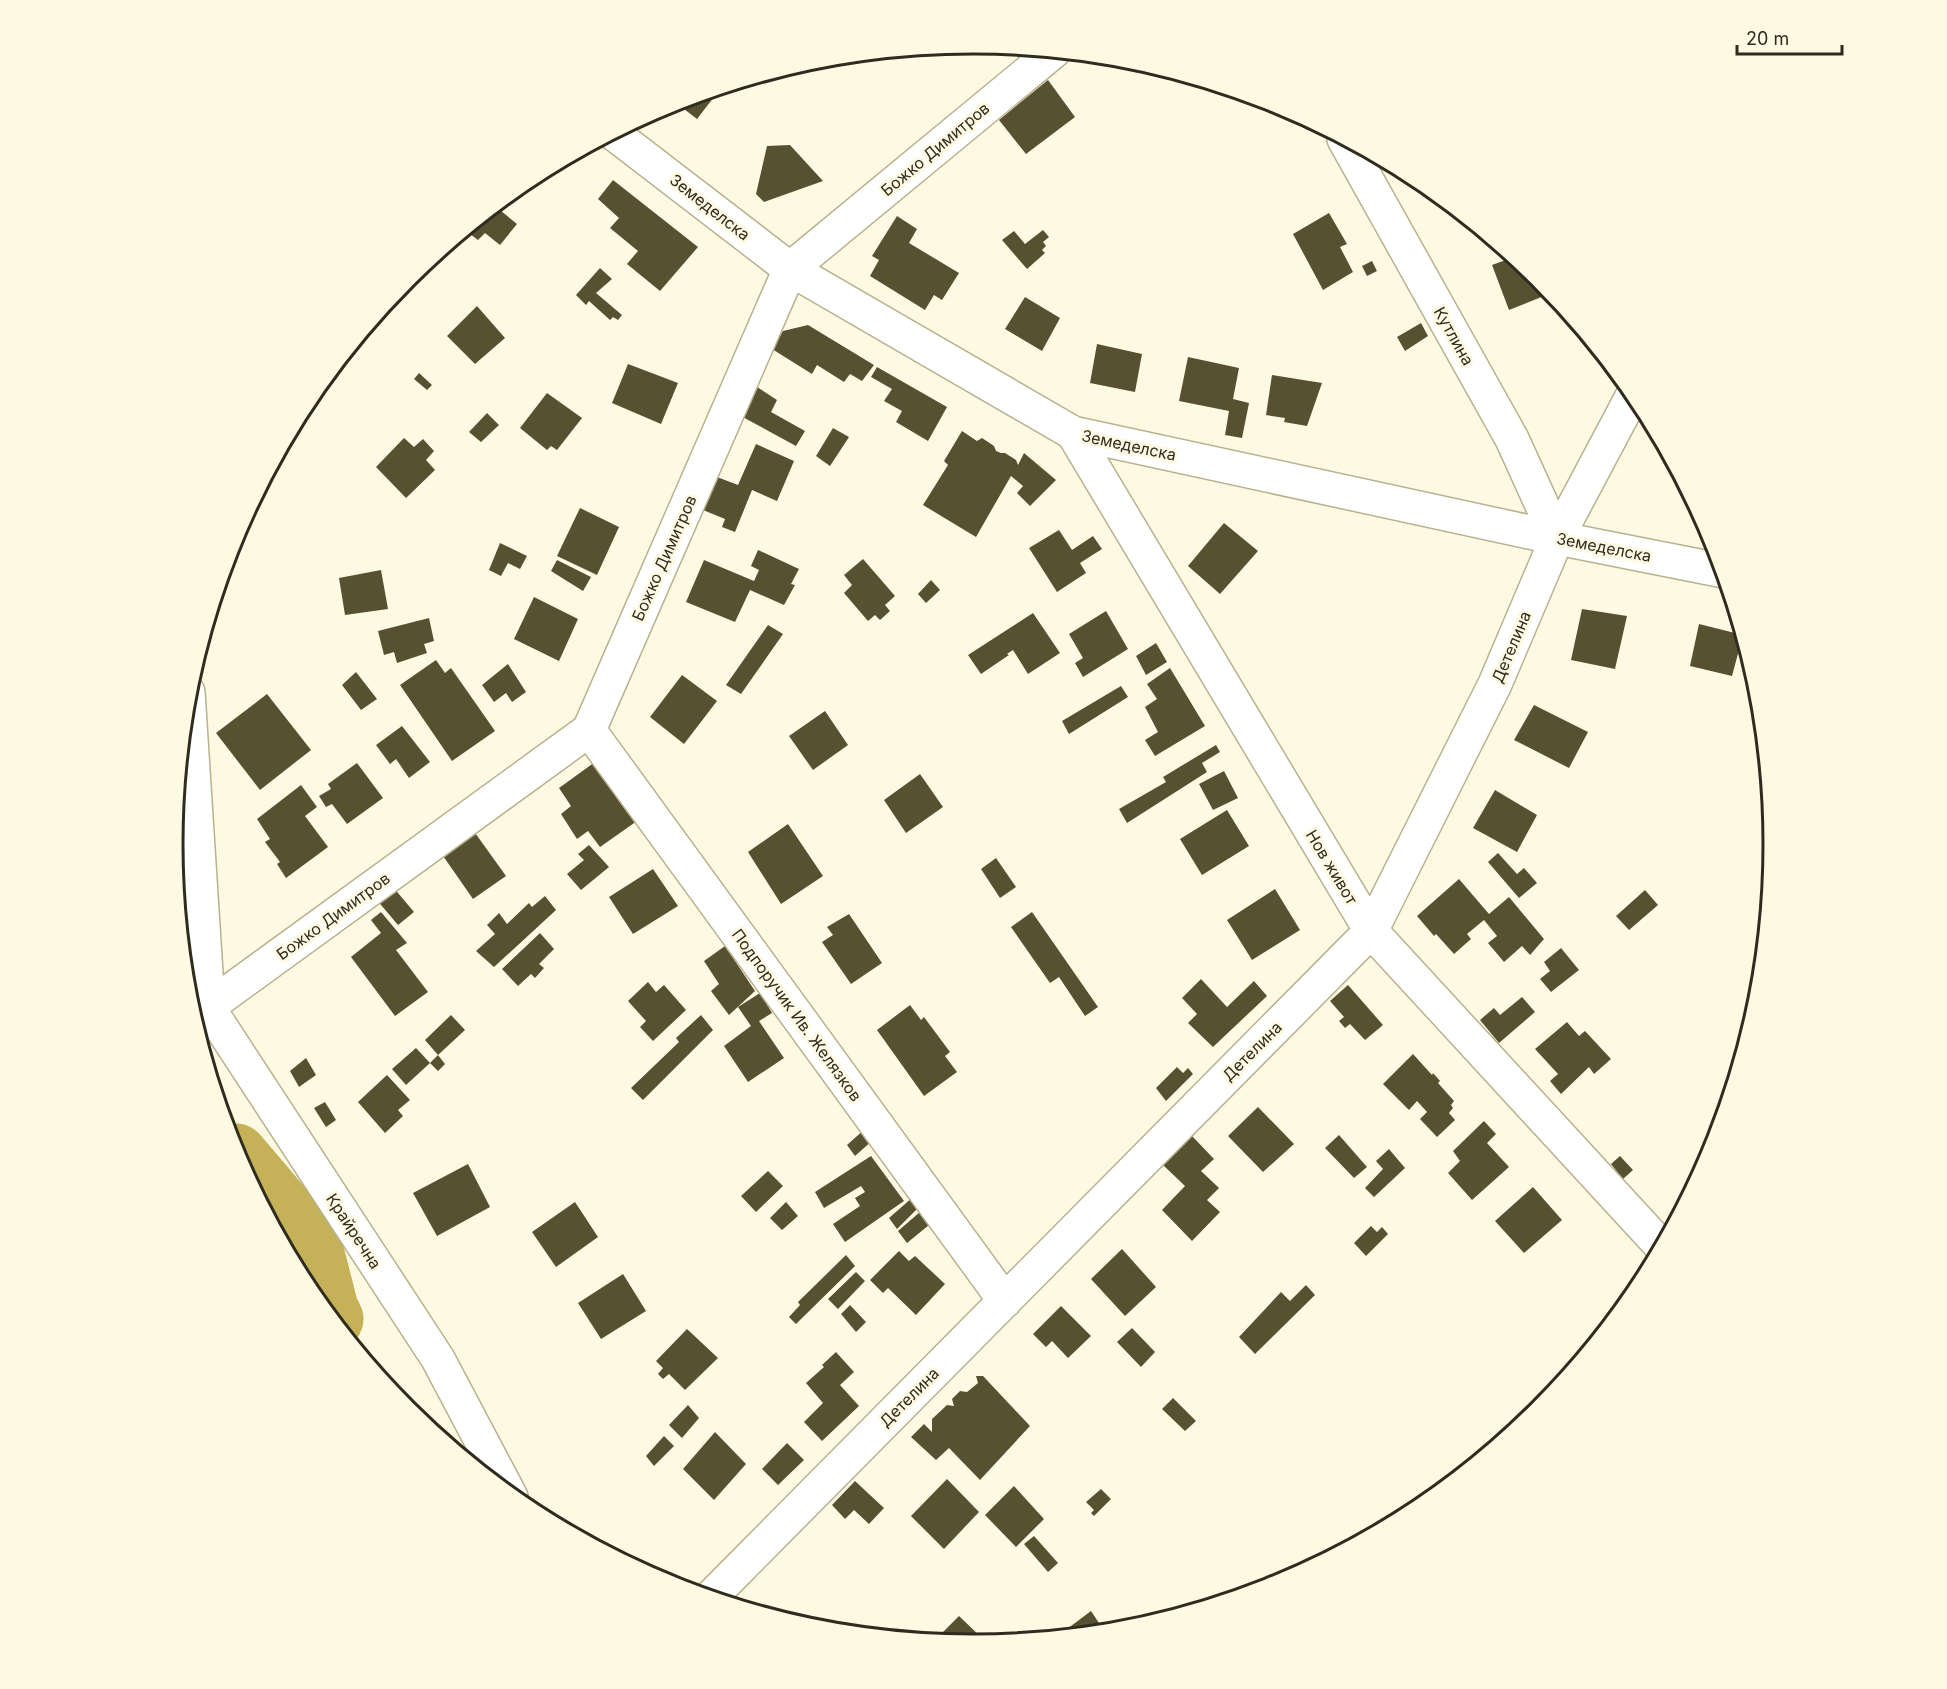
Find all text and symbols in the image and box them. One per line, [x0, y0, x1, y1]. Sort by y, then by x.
scale bar [1737, 18, 1842, 56]
text: 20 m [1746, 28, 1789, 49]
street label: Божко Димитров [877, 98, 993, 200]
street label: Земеделска [666, 169, 754, 245]
street label: Кутлина [1430, 303, 1478, 369]
street label: Земеделска [1080, 425, 1178, 465]
street label: Божко Димитров [627, 492, 701, 624]
street label: Земеделска [1555, 528, 1653, 566]
street label: Детелина [1487, 608, 1535, 686]
street label: Нов живот [1302, 826, 1362, 908]
street label: Божко Димитров [272, 868, 394, 964]
street label: Подпоручик Ив. Желязков [728, 925, 866, 1105]
street label: Детелина [1218, 1017, 1286, 1085]
street label: Крайречна [322, 1189, 386, 1273]
street label: Детелина [875, 1363, 943, 1431]

